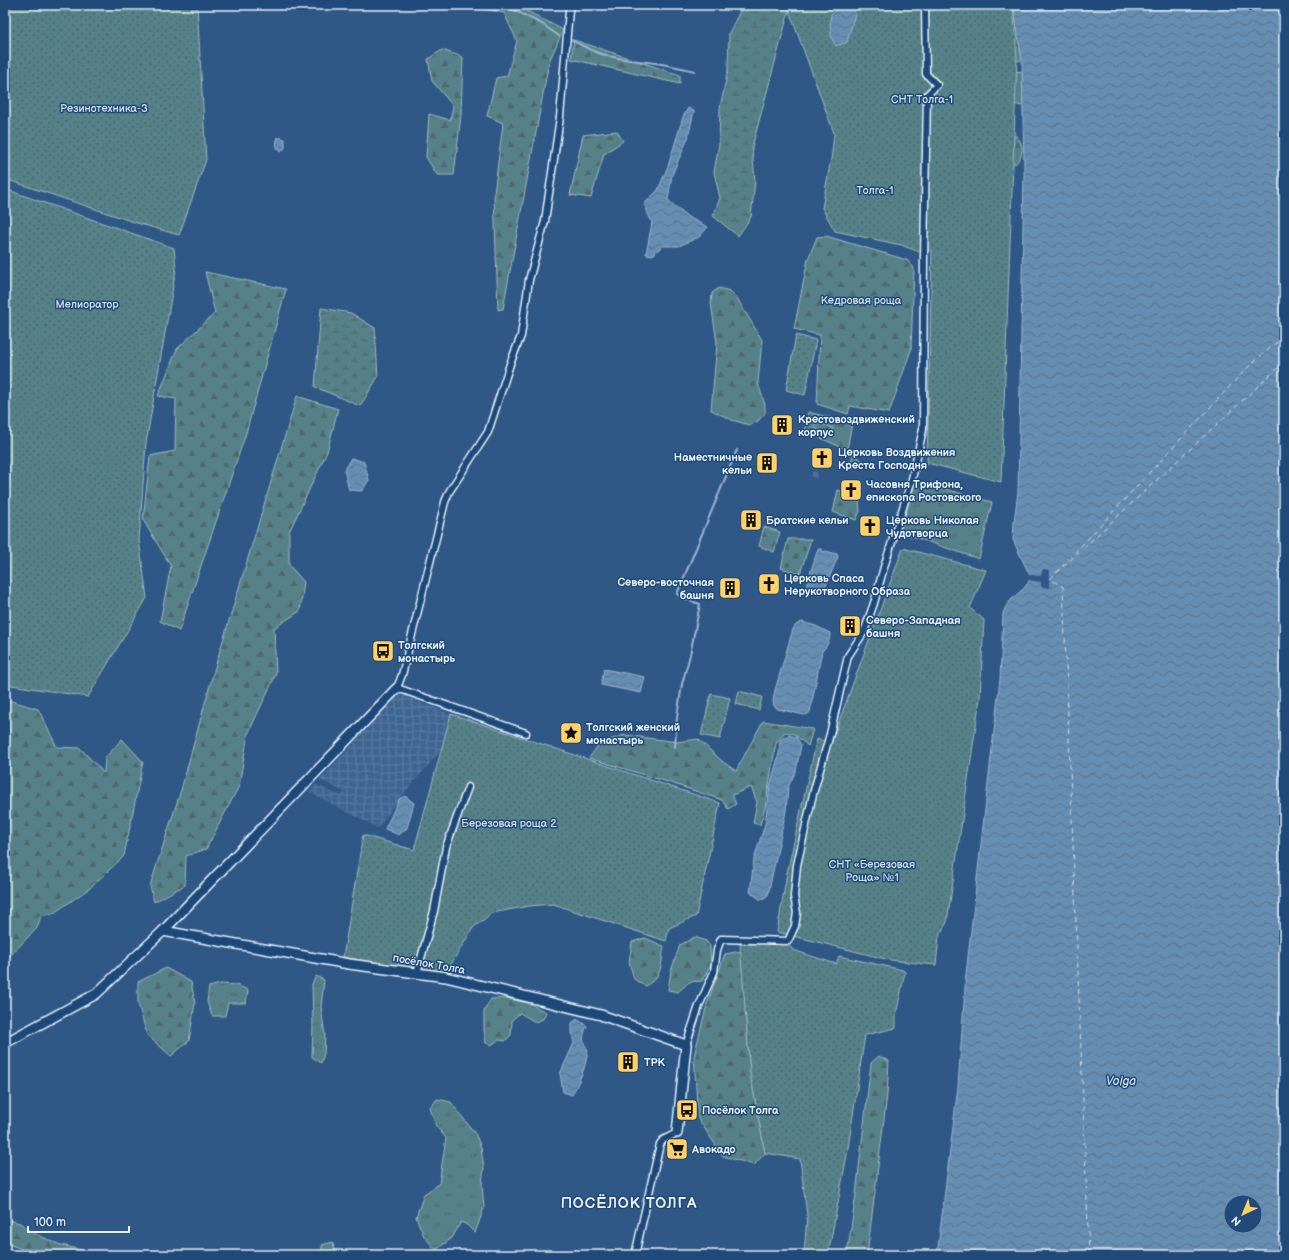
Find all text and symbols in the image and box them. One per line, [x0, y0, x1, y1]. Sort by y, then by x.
park label: СНТ Толга-1 [891, 93, 953, 106]
park label: Резинотехника-3 [60, 102, 148, 115]
park label: Толга-1 [856, 184, 894, 197]
park label: Кедровая роща [821, 294, 902, 307]
park label: Мелиоратор [56, 298, 119, 311]
building icon: Крестовоздвиженский корпус [769, 412, 795, 438]
place label: Крестовоздвиженский корпус [798, 413, 915, 439]
church icon: Церковь Воздвижения Креста Господня [809, 445, 835, 471]
place label: Церковь Воздвижения Креста Господня [838, 446, 955, 472]
building icon: Наместничные кельи [754, 450, 780, 476]
place label: Наместничные кельи [674, 451, 752, 477]
church icon: Часовня Трифона, епископа Ростовского [838, 477, 864, 503]
place label: Часовня Трифона, епископа Ростовского [866, 478, 981, 504]
building icon: Братские кельи [738, 507, 764, 533]
church icon: Церковь Николая Чудотворца [857, 513, 883, 539]
place label: Братские кельи [766, 514, 849, 527]
place label: Церковь Николая Чудотворца [886, 514, 979, 540]
church icon: Церковь Спаса Нерукотворного Образа [756, 571, 782, 597]
place label: Церковь Спаса Нерукотворного Образа [784, 572, 911, 598]
building icon: Северо-восточная башня [717, 575, 743, 601]
place label: Северо-восточная башня [617, 576, 714, 602]
building icon: Северо-Западная башня [837, 613, 863, 639]
place label: Северо-Западная башня [866, 614, 961, 640]
bus stop icon: Толгский монастырь [370, 638, 396, 664]
place label: Толгский монастырь [398, 639, 456, 665]
place icon: Толгский женский монастырь [558, 720, 584, 746]
place label: Толгский женский монастырь [586, 721, 680, 747]
park label: Березовая роща 2 [461, 817, 557, 830]
park label: СНТ «Березовая Роща» №1 [829, 858, 915, 884]
street label: посёлок Толга [392, 951, 467, 977]
building icon: ТРК [615, 1049, 641, 1075]
place label: ТРК [644, 1056, 666, 1069]
water label: Volga [1106, 1074, 1136, 1089]
bus stop icon: Посёлок Толга [674, 1097, 700, 1123]
place label: Посёлок Толга [702, 1104, 779, 1117]
supermarket icon: Авокадо [664, 1136, 690, 1162]
place label: Авокадо [691, 1143, 736, 1156]
district label: ПОСЁЛОК ТОЛГА [561, 1194, 697, 1213]
north arrow [1223, 1194, 1263, 1234]
scale bar [28, 1208, 129, 1234]
text: N [1229, 1213, 1244, 1228]
text: 100 m [34, 1215, 66, 1230]

